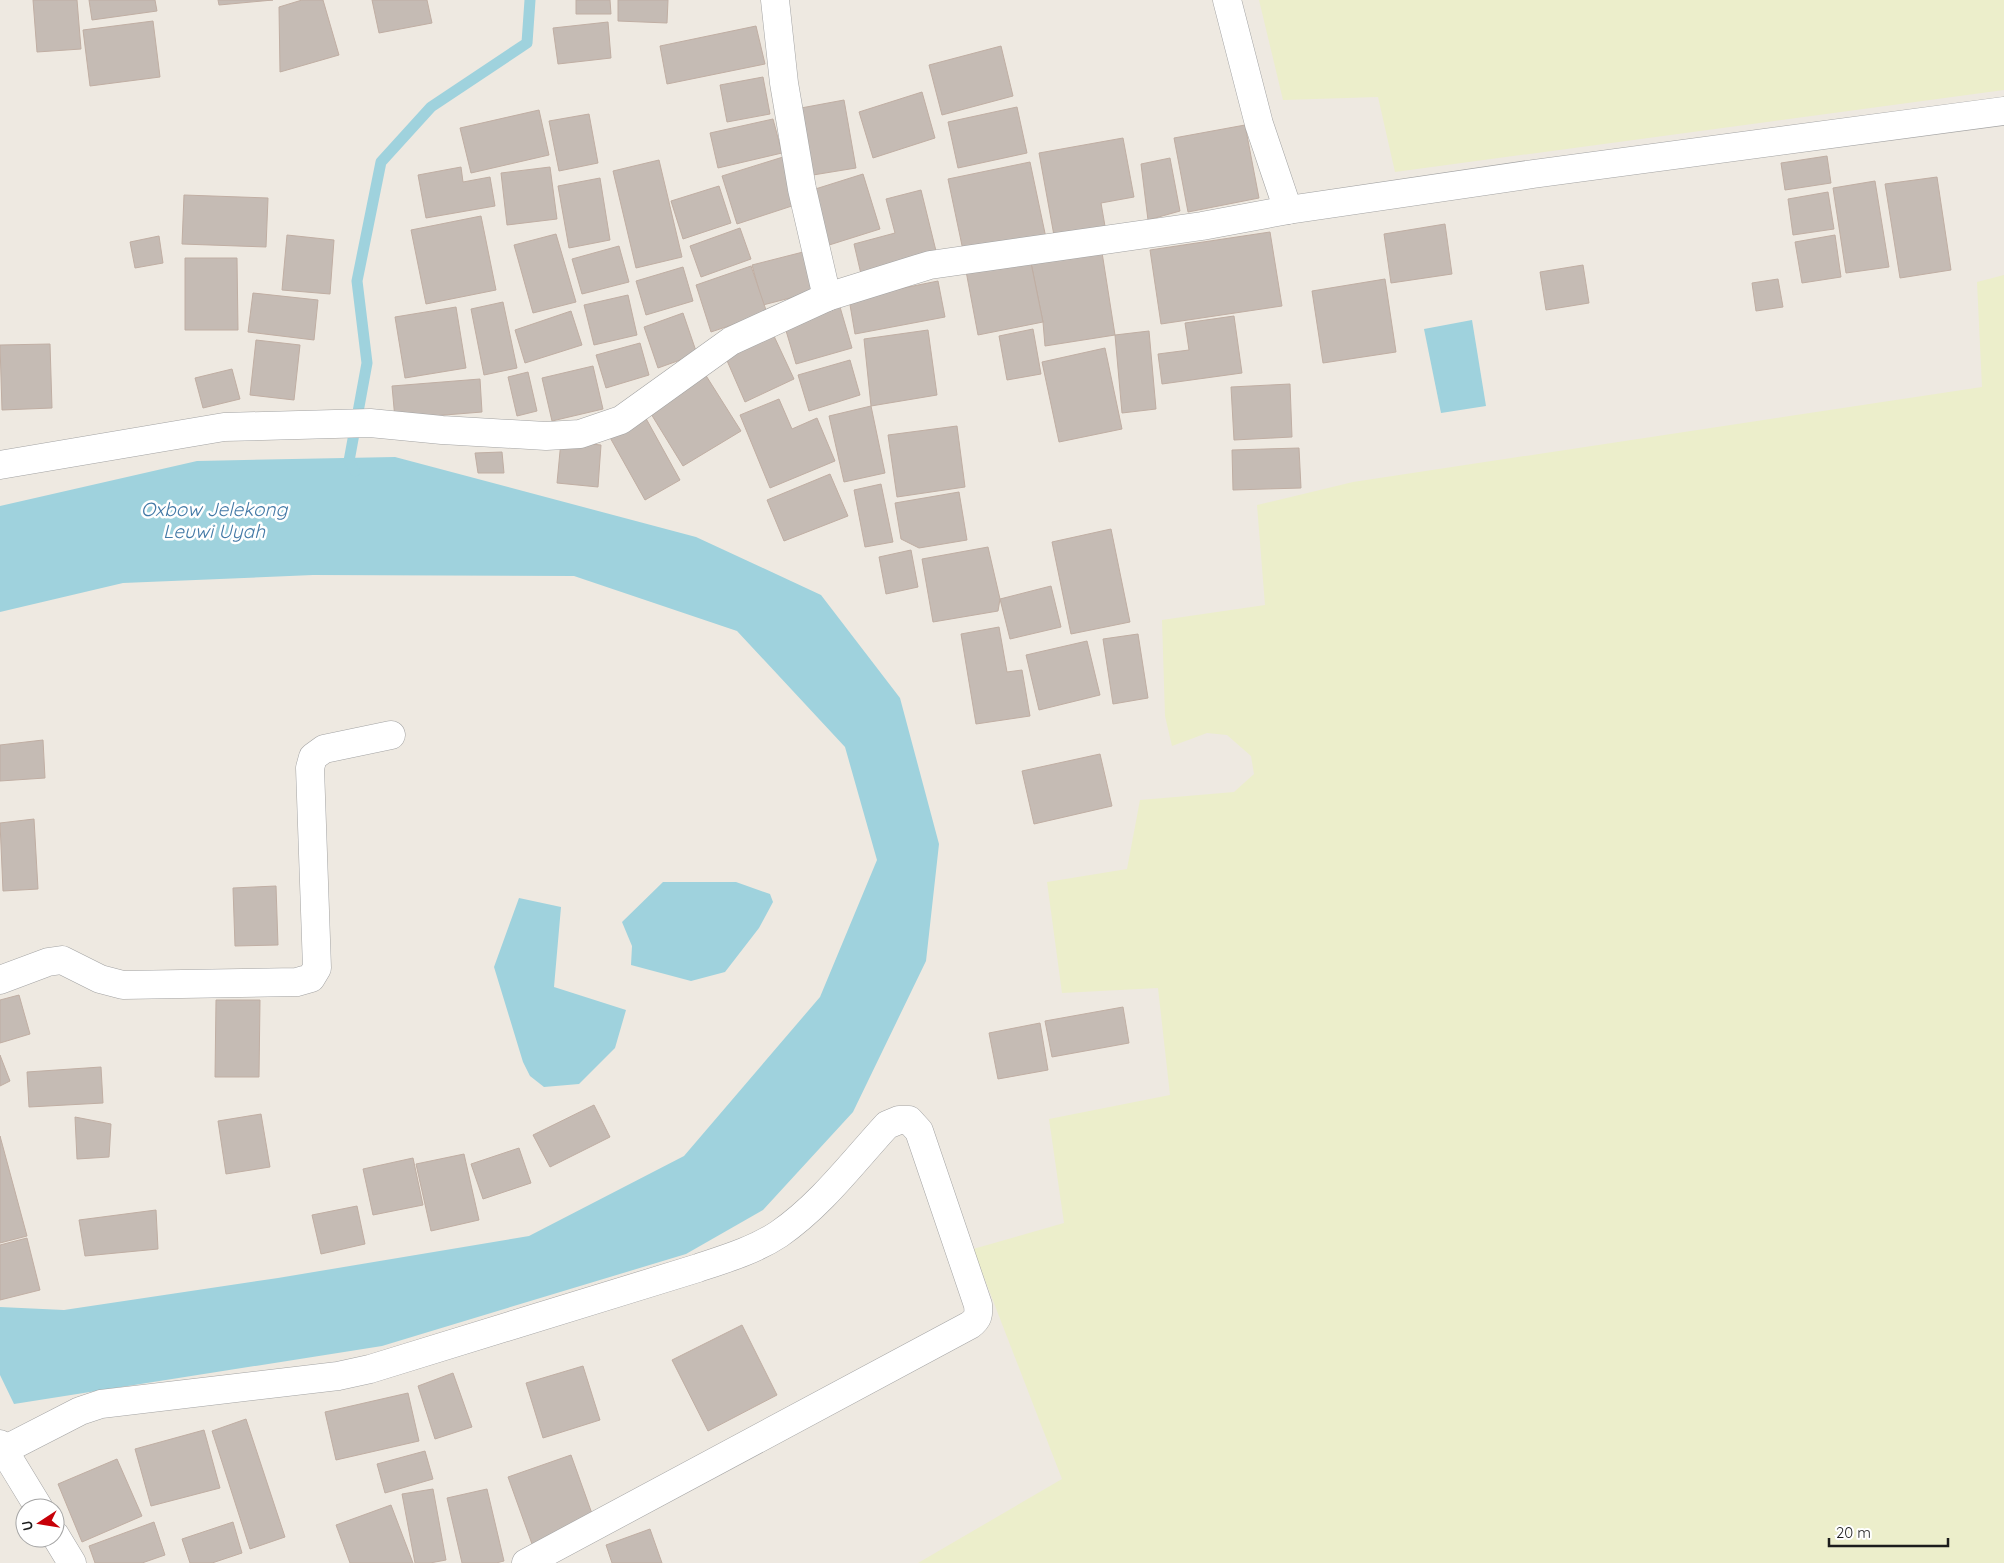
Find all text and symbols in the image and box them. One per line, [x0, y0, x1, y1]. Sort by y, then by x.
water label: Oxbow Jelekong Leuwi Uyah [141, 497, 288, 543]
north arrow [15, 1498, 65, 1548]
scale bar [1829, 1516, 1948, 1548]
text: U [17, 1519, 37, 1532]
text: 20 m [1836, 1523, 1871, 1542]

